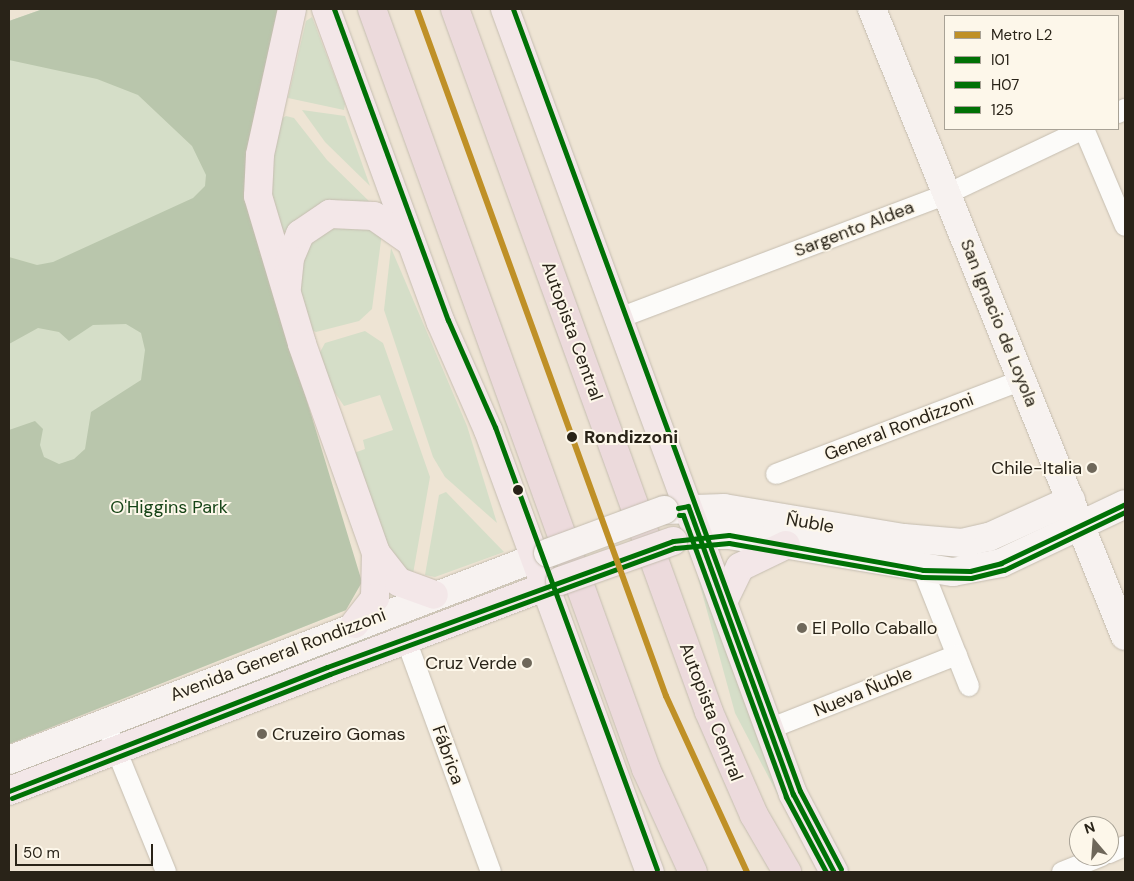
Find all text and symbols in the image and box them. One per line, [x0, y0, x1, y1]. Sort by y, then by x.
legend [944, 15, 1119, 130]
text: Metro L2 [991, 25, 1052, 45]
text: I01 [991, 50, 1009, 70]
text: H07 [991, 75, 1019, 95]
text: 125 [991, 100, 1013, 120]
street label: Sargento Aldea [791, 196, 917, 262]
street label: San Ignacio de Loyola [955, 236, 1043, 410]
street label: Autopista Central [537, 259, 607, 403]
street label: General Rondizzoni [821, 389, 977, 465]
place label: Rondizzoni [584, 426, 678, 448]
marker: Rondizzoni [564, 429, 580, 445]
place label: Chile-Italia [991, 457, 1082, 479]
marker: Chile-Italia [1086, 462, 1098, 474]
unlabelled marker [513, 485, 523, 495]
park label: O'Higgins Park [110, 496, 228, 518]
street label: Ñuble [784, 508, 836, 538]
street label: Avenida General Rondizzoni [167, 604, 389, 706]
place label: El Pollo Caballo [812, 617, 938, 639]
marker: El Pollo Caballo [796, 622, 808, 634]
street label: Autopista Central [675, 640, 747, 784]
place label: Cruz Verde [425, 652, 517, 674]
marker: Cruz Verde [521, 657, 533, 669]
street label: Nueva Ñuble [811, 662, 915, 722]
place label: Cruzeiro Gomas [272, 723, 406, 745]
street label: Fábrica [427, 723, 469, 787]
marker: Cruzeiro Gomas [256, 728, 268, 740]
north arrow [1069, 816, 1119, 866]
text: N [1082, 818, 1097, 838]
scale bar [18, 834, 155, 866]
text: 50 m [23, 843, 60, 863]

